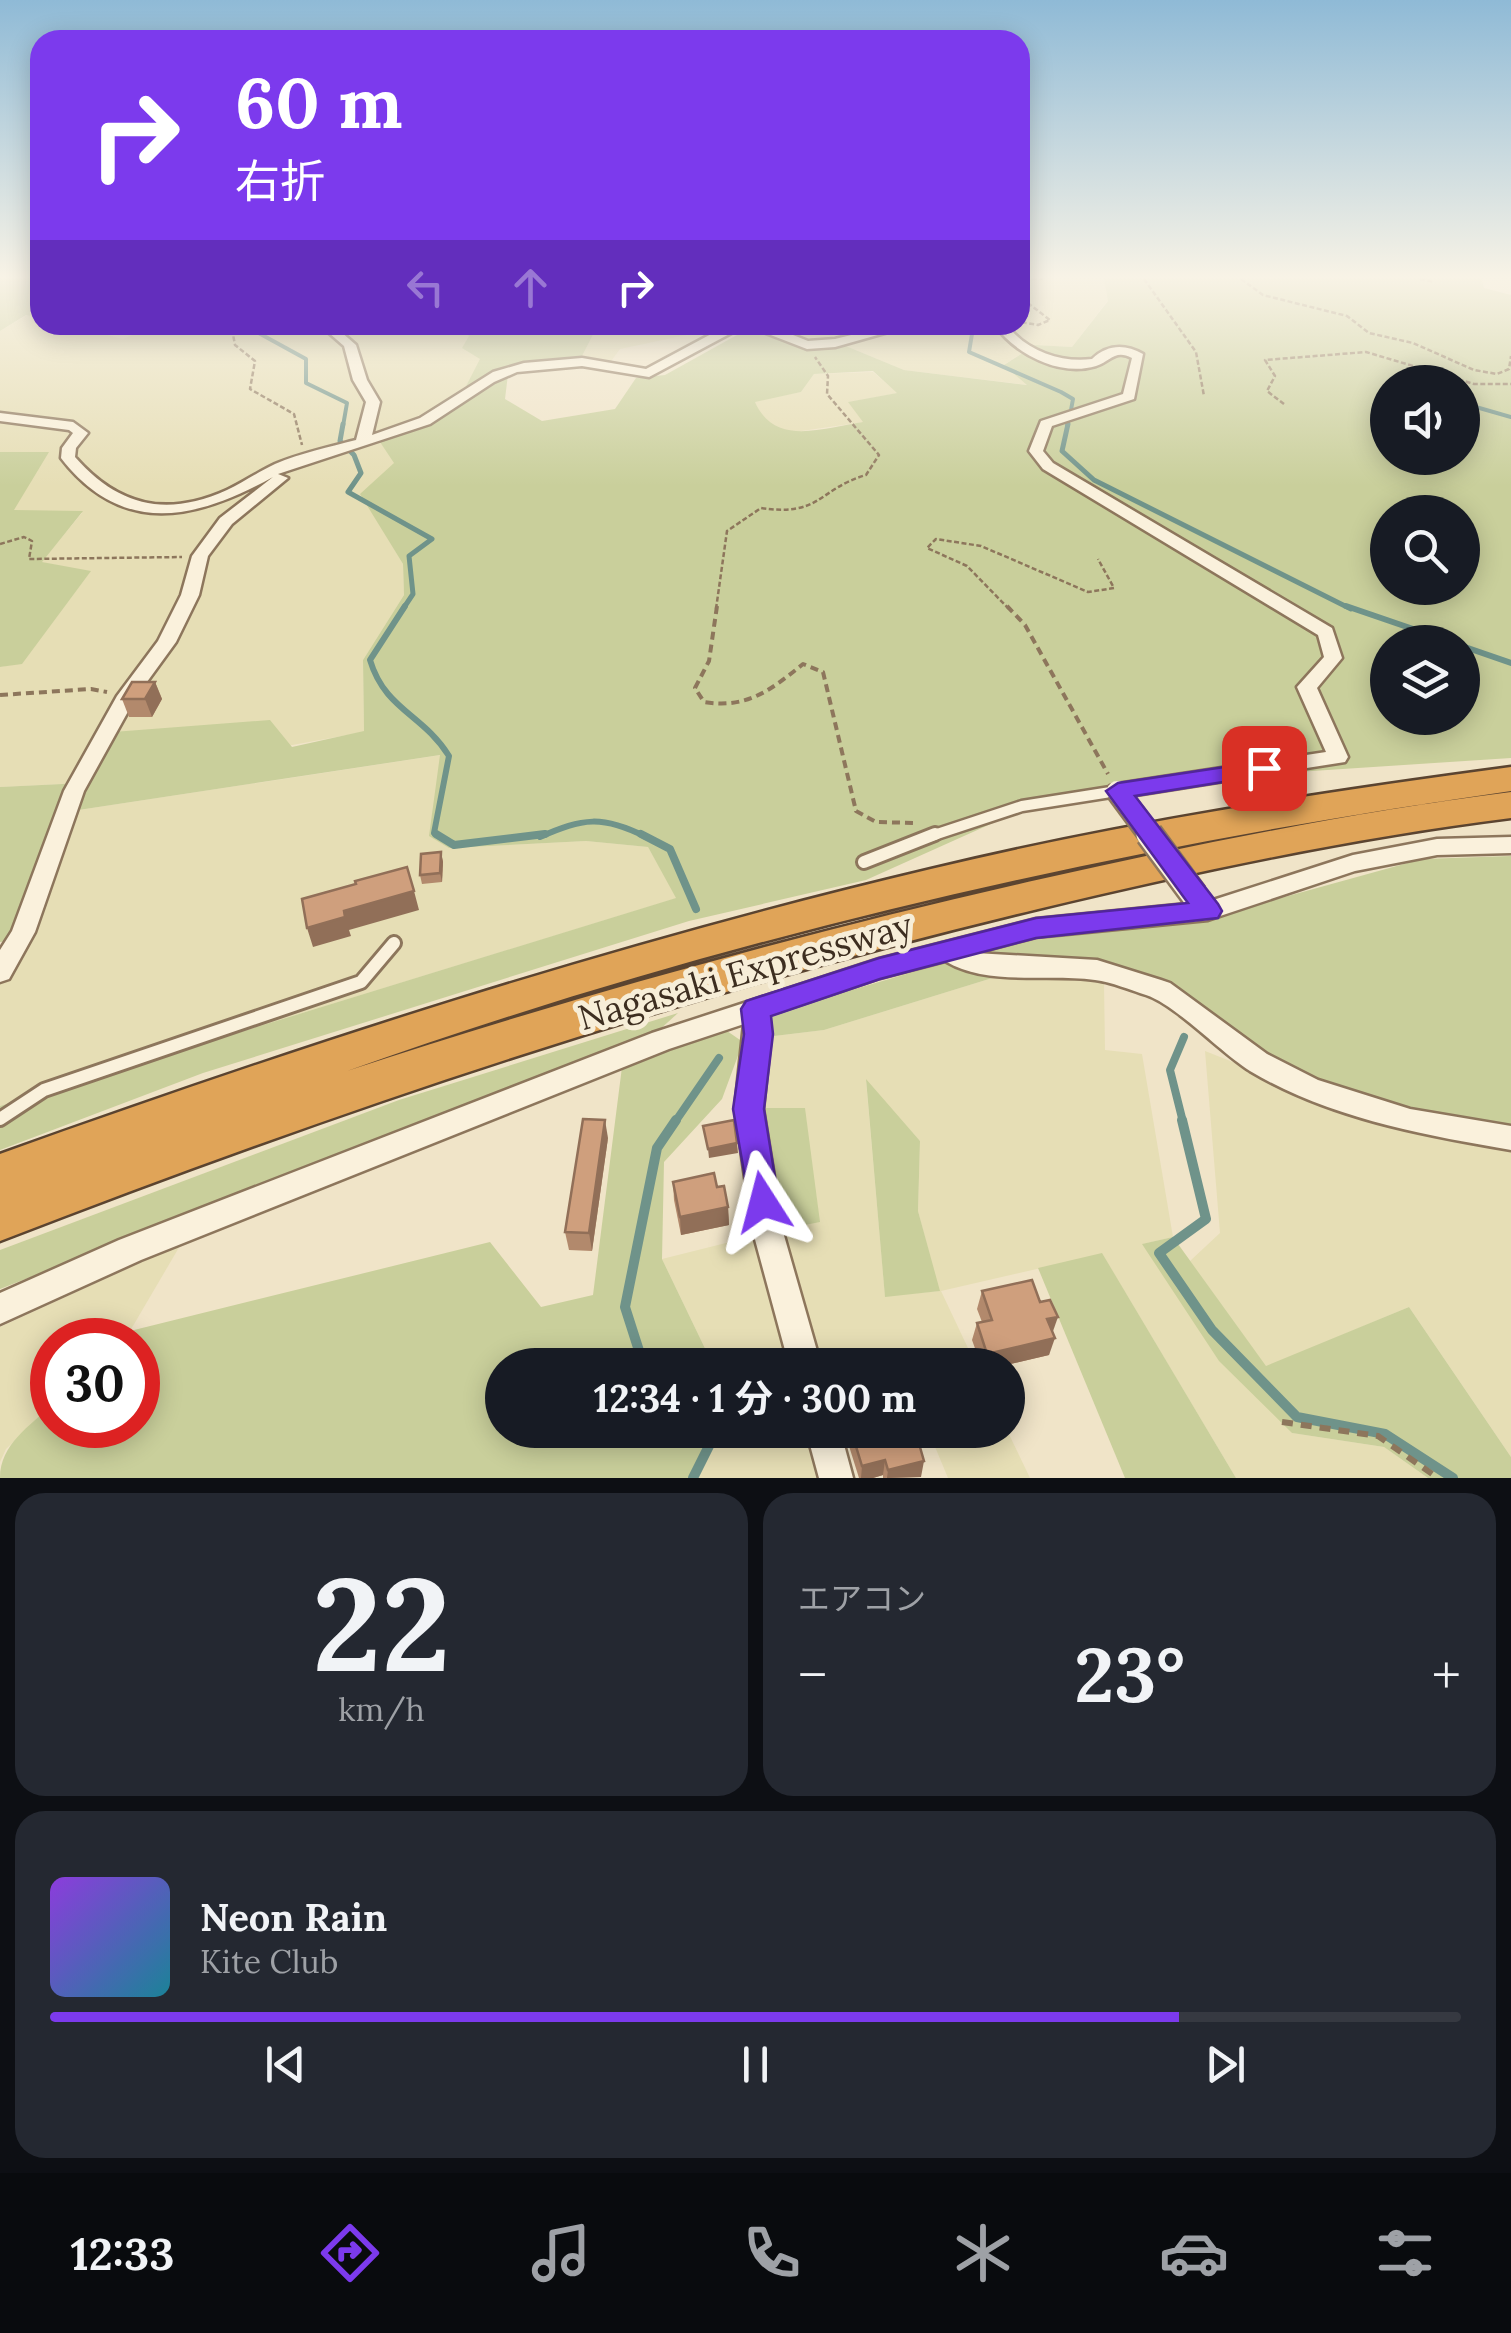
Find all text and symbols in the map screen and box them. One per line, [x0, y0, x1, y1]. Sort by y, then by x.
text: 60 m [235, 58, 403, 147]
icon: right [70, 70, 200, 200]
text: 右折 [235, 152, 325, 209]
icon: left [398, 260, 453, 315]
icon: ahead [503, 260, 558, 315]
icon: right [608, 260, 663, 315]
map controls [1370, 365, 1480, 735]
button: sound [1370, 365, 1480, 475]
button: search [1370, 495, 1480, 605]
button: layers [1370, 625, 1480, 735]
pin [1222, 726, 1307, 811]
icon: arrive [1237, 741, 1292, 796]
street label: Nagasaki Expressway [573, 902, 918, 1040]
position arrow [711, 1150, 815, 1254]
speed limit sign: 30 [30, 1318, 160, 1448]
text: 12:34 · 1 分 · 300 m [594, 1374, 916, 1422]
text: 22 [312, 1540, 451, 1707]
text: エアコン [798, 1578, 926, 1619]
text: 23° [1074, 1627, 1185, 1723]
text: − [798, 1640, 827, 1710]
text: + [1432, 1640, 1461, 1710]
text: km/h [338, 1689, 425, 1730]
text: Neon Rain [200, 1893, 387, 1941]
text: Kite Club [200, 1941, 338, 1982]
icon: previous [258, 2037, 313, 2092]
icon: pause [728, 2037, 783, 2092]
icon: next [1198, 2037, 1253, 2092]
icon: directions [315, 2218, 385, 2288]
icon: music [526, 2218, 596, 2288]
icon: phone [737, 2218, 807, 2288]
icon: climate [948, 2218, 1018, 2288]
icon: car [1159, 2218, 1229, 2288]
icon: filters [1370, 2218, 1440, 2288]
text: 12:33 [71, 2225, 174, 2282]

